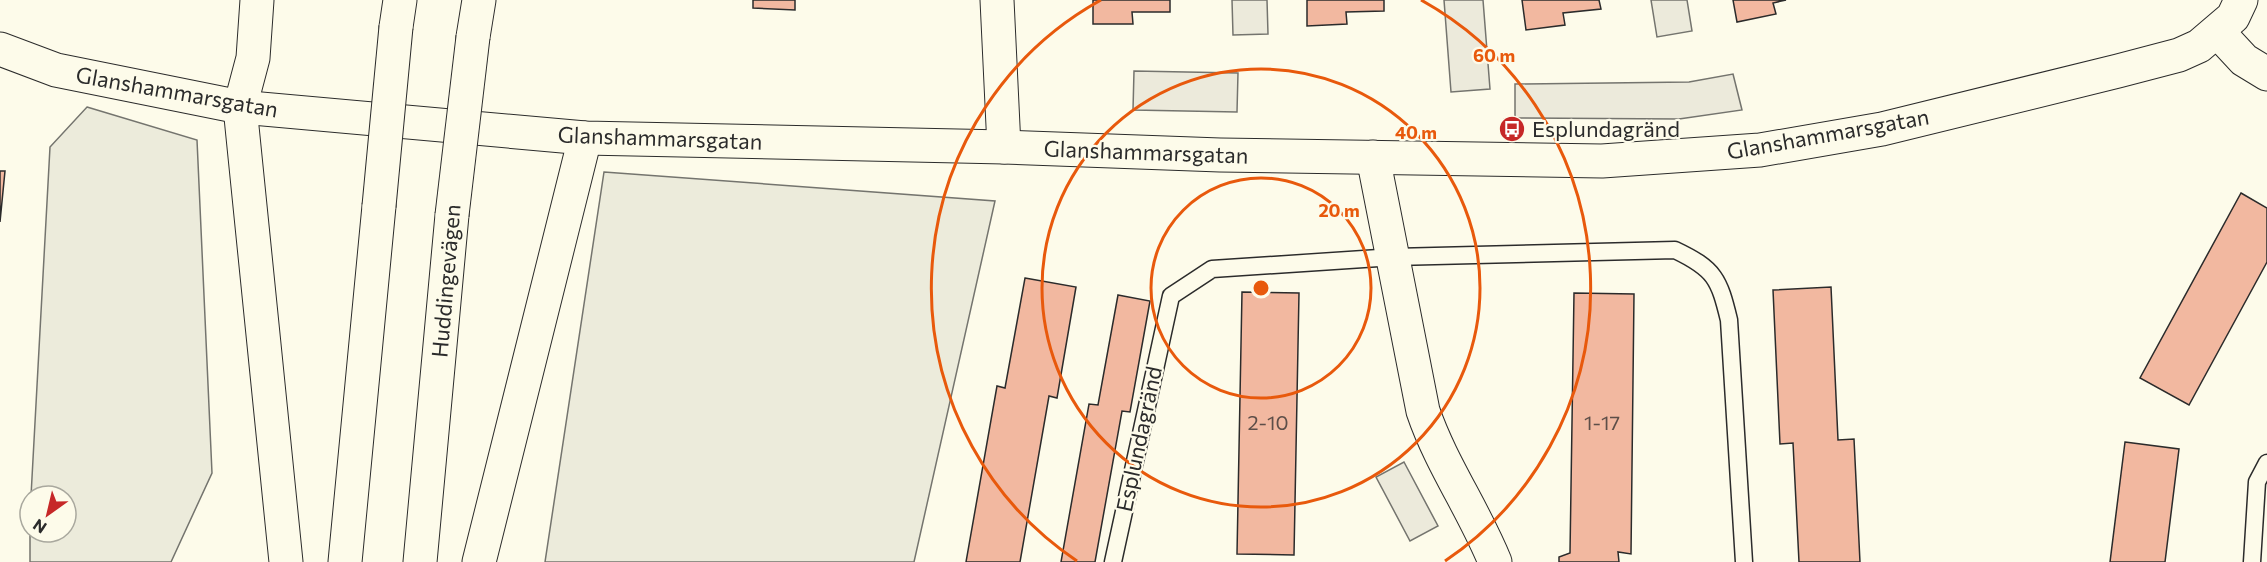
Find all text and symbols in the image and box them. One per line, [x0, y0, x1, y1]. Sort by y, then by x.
text: 60 m [1473, 44, 1515, 66]
street label: Glanshammarsgatan [74, 60, 280, 123]
street label: Glanshammarsgatan [1725, 102, 1931, 165]
bus stop icon: Esplundagränd [1497, 114, 1527, 144]
place label: Esplundagränd [1532, 115, 1680, 142]
street label: Glanshammarsgatan [557, 120, 763, 155]
text: 40 m [1395, 121, 1437, 143]
street label: Glanshammarsgatan [1043, 134, 1249, 169]
text: 20 m [1318, 199, 1360, 221]
street label: Huddingevägen [425, 203, 466, 359]
centre of rings [1251, 278, 1271, 298]
street label: Esplundagränd [1110, 364, 1167, 514]
house number: 2-10 [1247, 410, 1289, 434]
house number: 1-17 [1584, 410, 1620, 434]
north arrow [18, 484, 78, 544]
text: N [29, 516, 50, 538]

